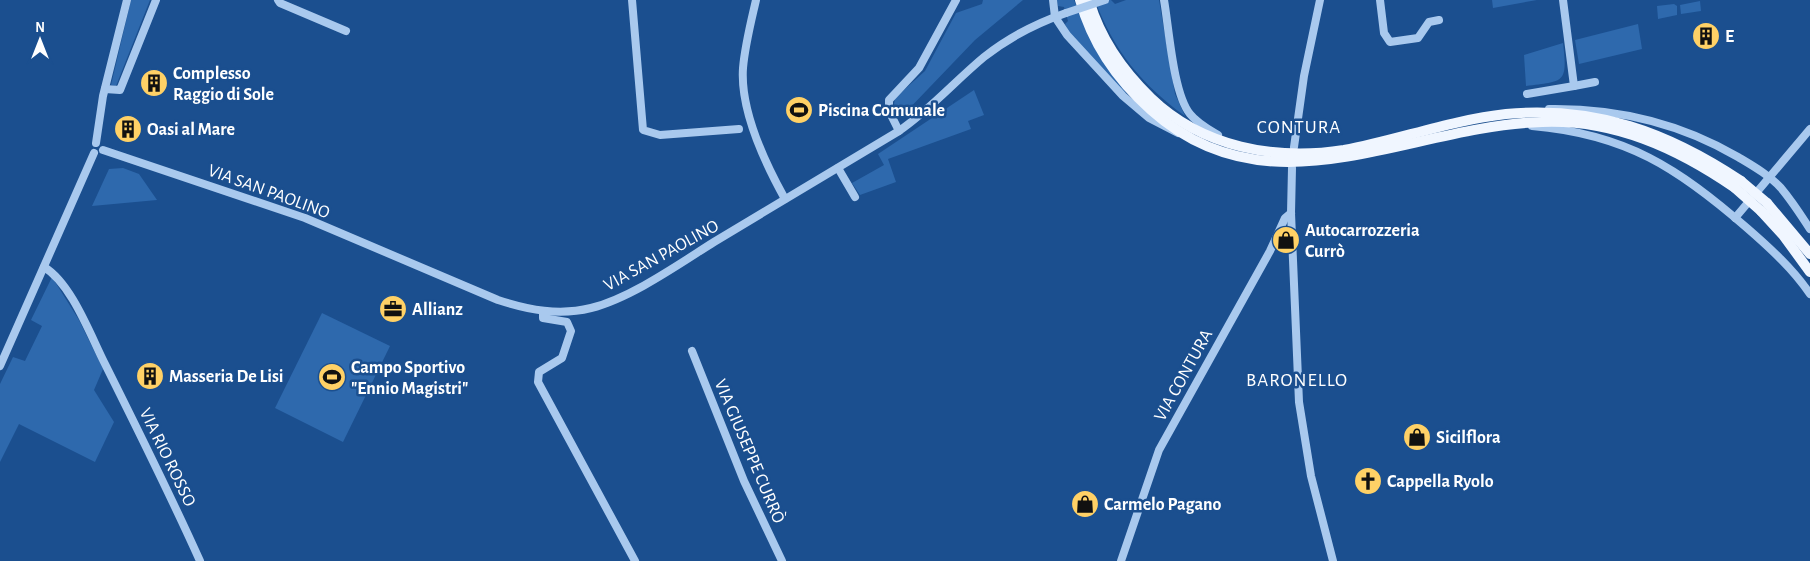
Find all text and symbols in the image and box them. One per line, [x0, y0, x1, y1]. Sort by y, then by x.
north arrow [15, 15, 65, 65]
text: N [35, 21, 45, 35]
building icon: E [1691, 21, 1721, 51]
place label: E [1725, 28, 1734, 46]
place label: Complesso Raggio di Sole [173, 65, 274, 104]
building icon: Complesso Raggio di Sole [139, 68, 169, 98]
sports icon: Piscina Comunale [784, 95, 814, 125]
place label: Piscina Comunale [818, 102, 945, 120]
building icon: Oasi al Mare [113, 114, 143, 144]
district label: CONTURA [1257, 118, 1341, 137]
place label: Oasi al Mare [147, 121, 235, 139]
street label: VIA SAN PAOLINO [205, 162, 332, 222]
street label: VIA SAN PAOLINO [601, 217, 722, 295]
place label: Autocarrozzeria Currò [1305, 222, 1420, 261]
shop icon: Autocarrozzeria Currò [1271, 225, 1301, 255]
office icon: Allianz [378, 294, 408, 324]
place label: Allianz [412, 301, 463, 319]
street label: VIA CONTURA [1151, 326, 1217, 424]
place label: Campo Sportivo "Ennio Magistri" [351, 359, 468, 398]
building icon: Masseria De Lisi [135, 361, 165, 391]
sports icon: Campo Sportivo "Ennio Magistri" [317, 362, 347, 392]
place label: Masseria De Lisi [169, 368, 284, 386]
district label: BARONELLO [1246, 371, 1348, 390]
street label: VIA GIUSEPPE CURRÒ [711, 376, 790, 526]
street label: VIA RIO ROSSO [136, 405, 199, 509]
shop icon: Sicilflora [1402, 422, 1432, 452]
place label: Sicilflora [1436, 429, 1501, 447]
church icon: Cappella Ryolo [1353, 466, 1383, 496]
place label: Cappella Ryolo [1387, 473, 1494, 491]
shop icon: Carmelo Pagano [1070, 489, 1100, 519]
place label: Carmelo Pagano [1104, 496, 1221, 514]

